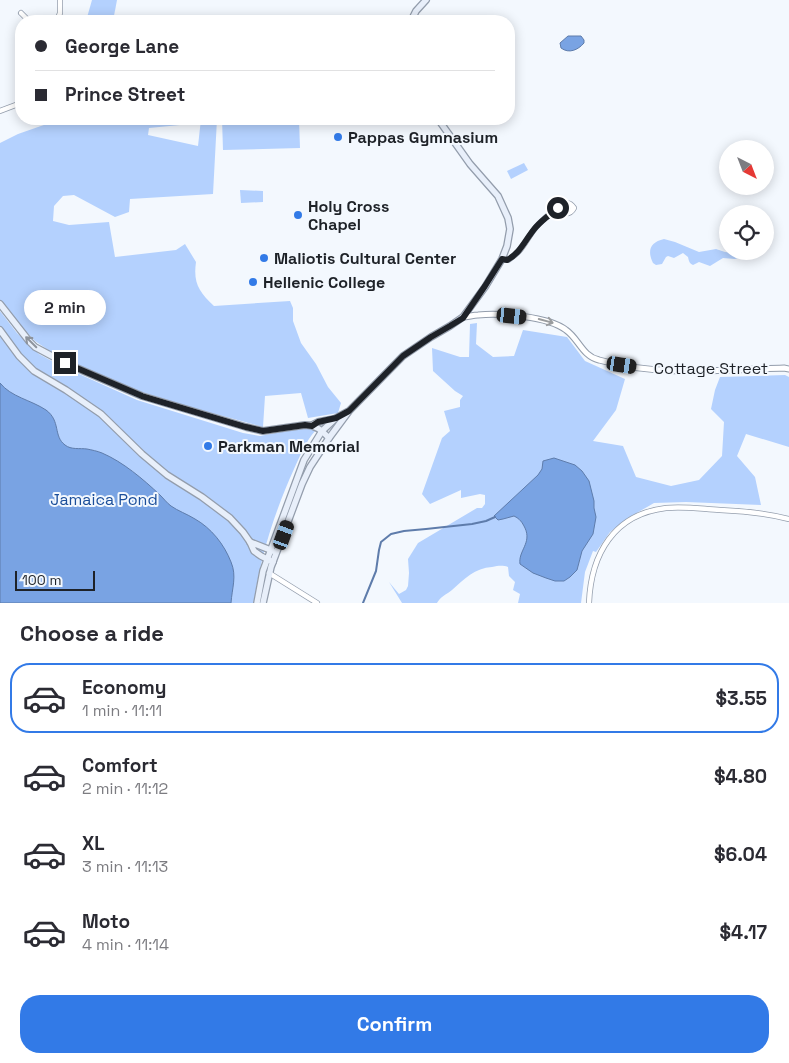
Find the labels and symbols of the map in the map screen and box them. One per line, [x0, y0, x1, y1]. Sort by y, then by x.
place label: Pappas Gymnasium [348, 127, 498, 148]
marker: Pappas Gymnasium [332, 131, 344, 143]
north arrow [719, 140, 774, 195]
place label: Holy Cross Chapel [308, 196, 389, 235]
route start [547, 197, 569, 219]
marker: Holy Cross Chapel [292, 209, 304, 221]
place label: Maliotis Cultural Center [274, 248, 456, 269]
marker: Maliotis Cultural Center [258, 252, 270, 264]
place label: Hellenic College [263, 272, 385, 293]
marker: Hellenic College [247, 276, 259, 288]
callout: 2 min [24, 290, 106, 326]
car [496, 307, 527, 325]
one-way arrow [537, 317, 553, 327]
one-way arrow [25, 336, 37, 348]
route end [54, 352, 76, 374]
car [606, 355, 637, 375]
street label: Cottage Street [654, 358, 768, 379]
place label: Parkman Memorial [218, 436, 360, 457]
marker: Parkman Memorial [202, 440, 214, 452]
park label: Jamaica Pond [50, 489, 158, 510]
car [271, 518, 296, 552]
scale bar [15, 568, 95, 591]

